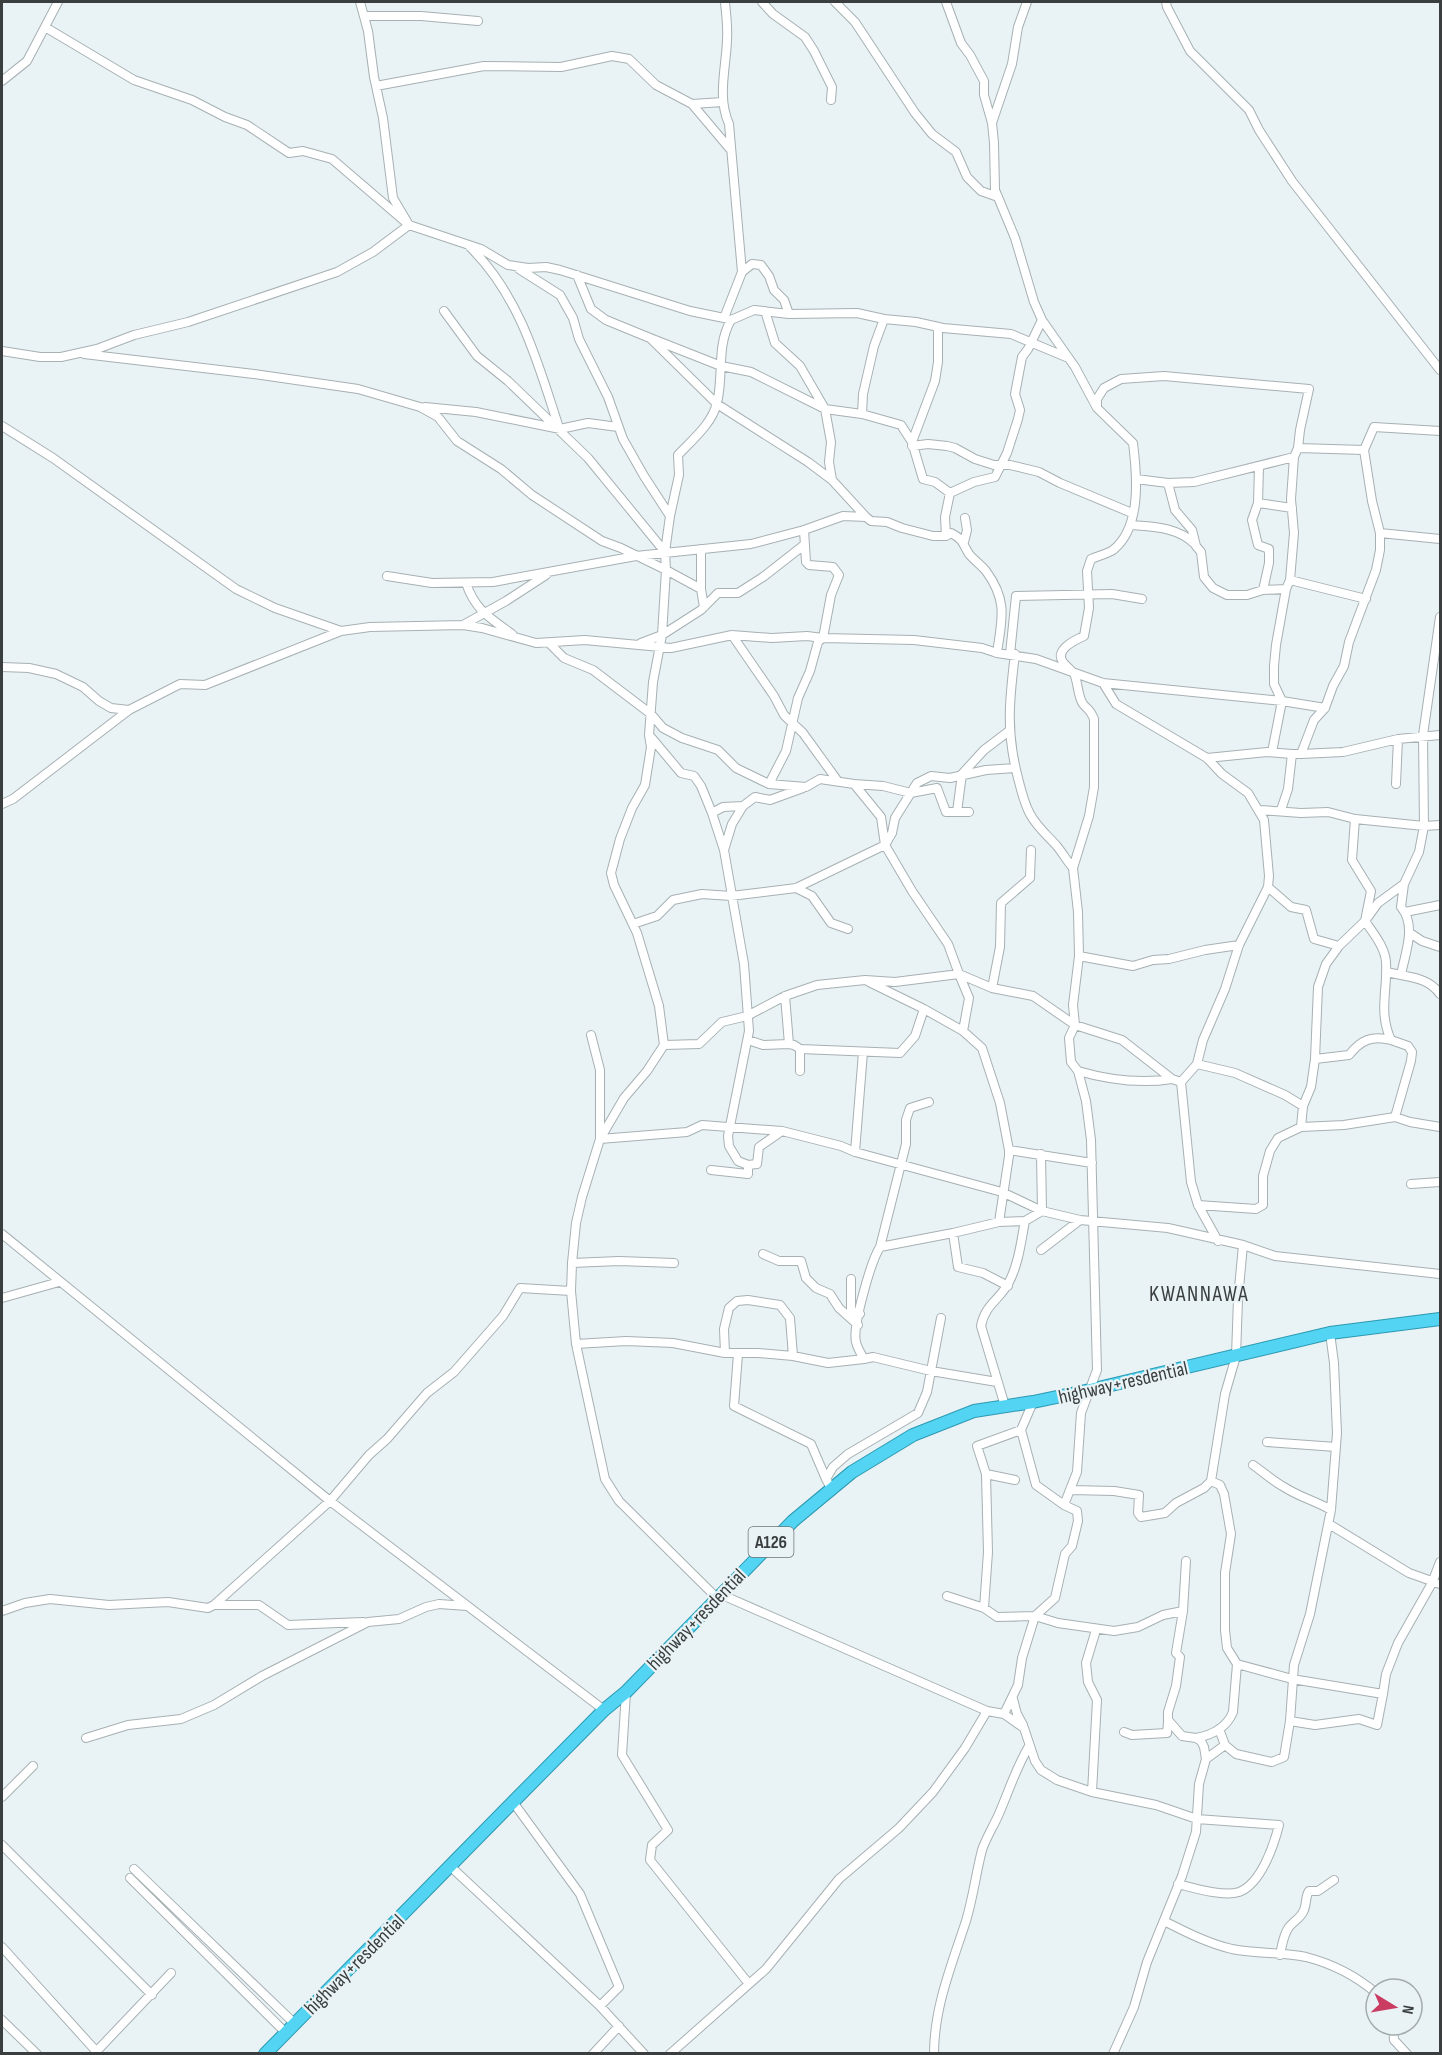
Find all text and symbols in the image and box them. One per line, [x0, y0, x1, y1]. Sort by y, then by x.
district label: KWANNAWA [1149, 1281, 1249, 1308]
street label: highway+resdential [1056, 1356, 1190, 1409]
road number: A126 [748, 1527, 794, 1557]
street label: highway+resdential [642, 1564, 751, 1675]
street label: highway+resdential [300, 1910, 410, 2020]
north arrow [1364, 1977, 1424, 2037]
text: N [1397, 2004, 1417, 2016]

